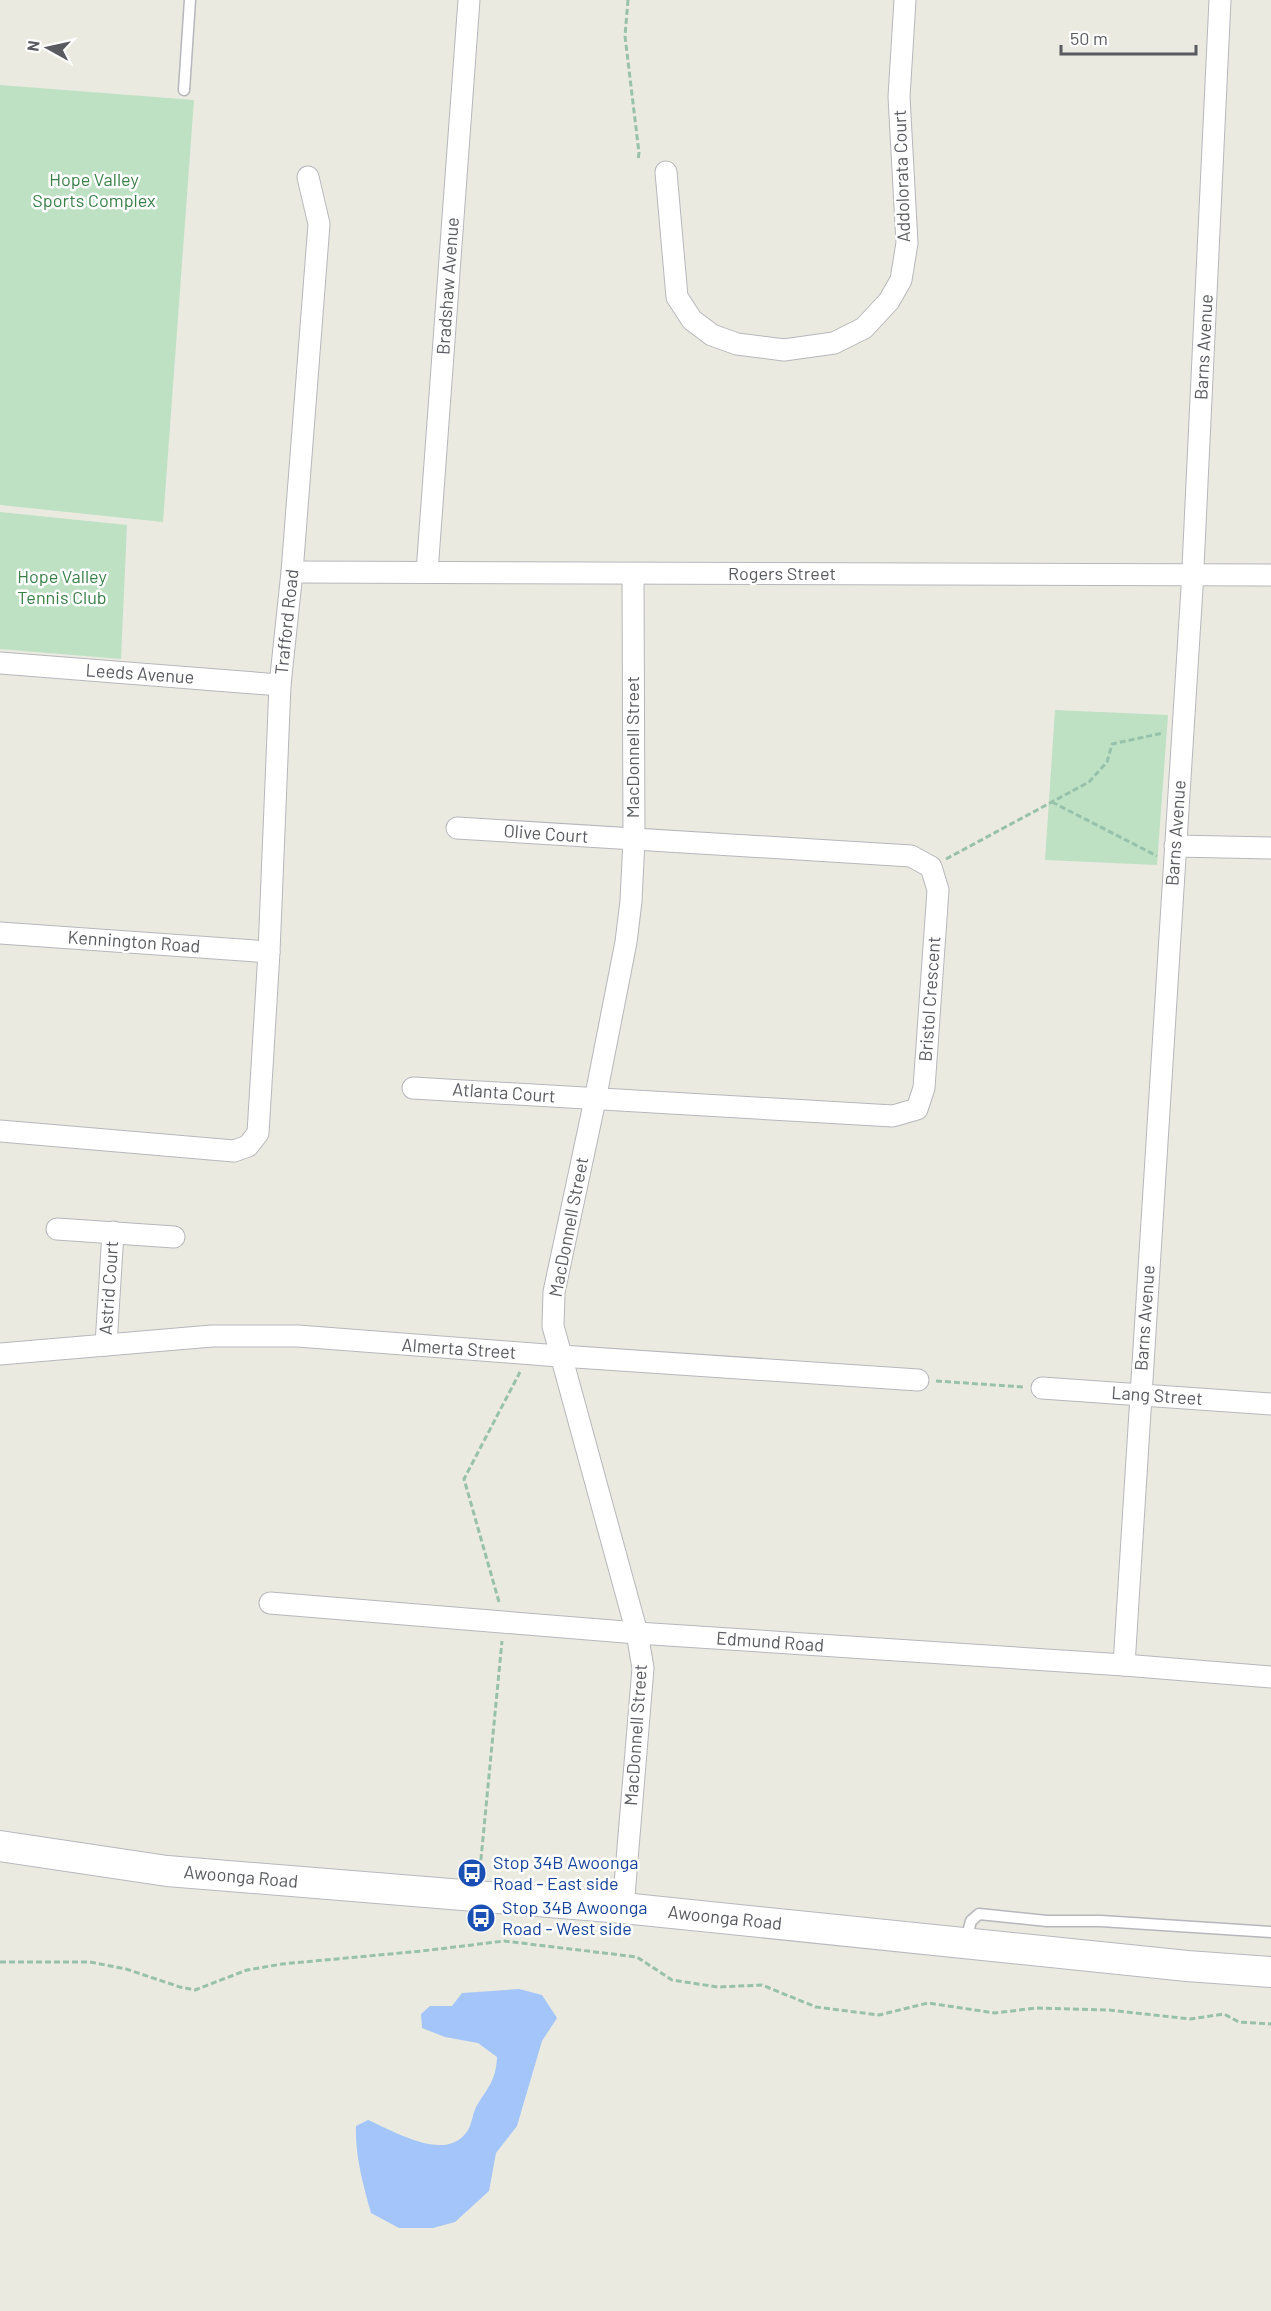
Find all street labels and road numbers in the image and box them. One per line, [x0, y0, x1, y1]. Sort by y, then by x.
street label: Addolorata Court [888, 109, 914, 243]
street label: Bradshaw Avenue [431, 216, 463, 356]
street label: Barns Avenue [1189, 293, 1217, 400]
street label: Rogers Street [728, 562, 836, 584]
street label: Trafford Road [270, 568, 303, 676]
street label: Leeds Avenue [85, 658, 195, 688]
street label: MacDonnell Street [621, 676, 643, 818]
street label: Barns Avenue [1160, 779, 1190, 887]
street label: Olive Court [503, 819, 589, 847]
street label: Kennington Road [67, 925, 201, 957]
street label: Bristol Crescent [914, 936, 944, 1062]
street label: Atlanta Court [452, 1077, 556, 1107]
street label: MacDonnell Street [544, 1155, 592, 1299]
street label: Astrid Court [94, 1240, 122, 1336]
street label: Barns Avenue [1129, 1264, 1159, 1372]
street label: Almerta Street [401, 1333, 517, 1363]
street label: Lang Street [1111, 1381, 1203, 1409]
street label: Edmund Road [715, 1626, 825, 1656]
street label: MacDonnell Street [619, 1663, 651, 1807]
street label: Awoonga Road [183, 1860, 299, 1892]
street label: Awoonga Road [667, 1900, 783, 1934]

